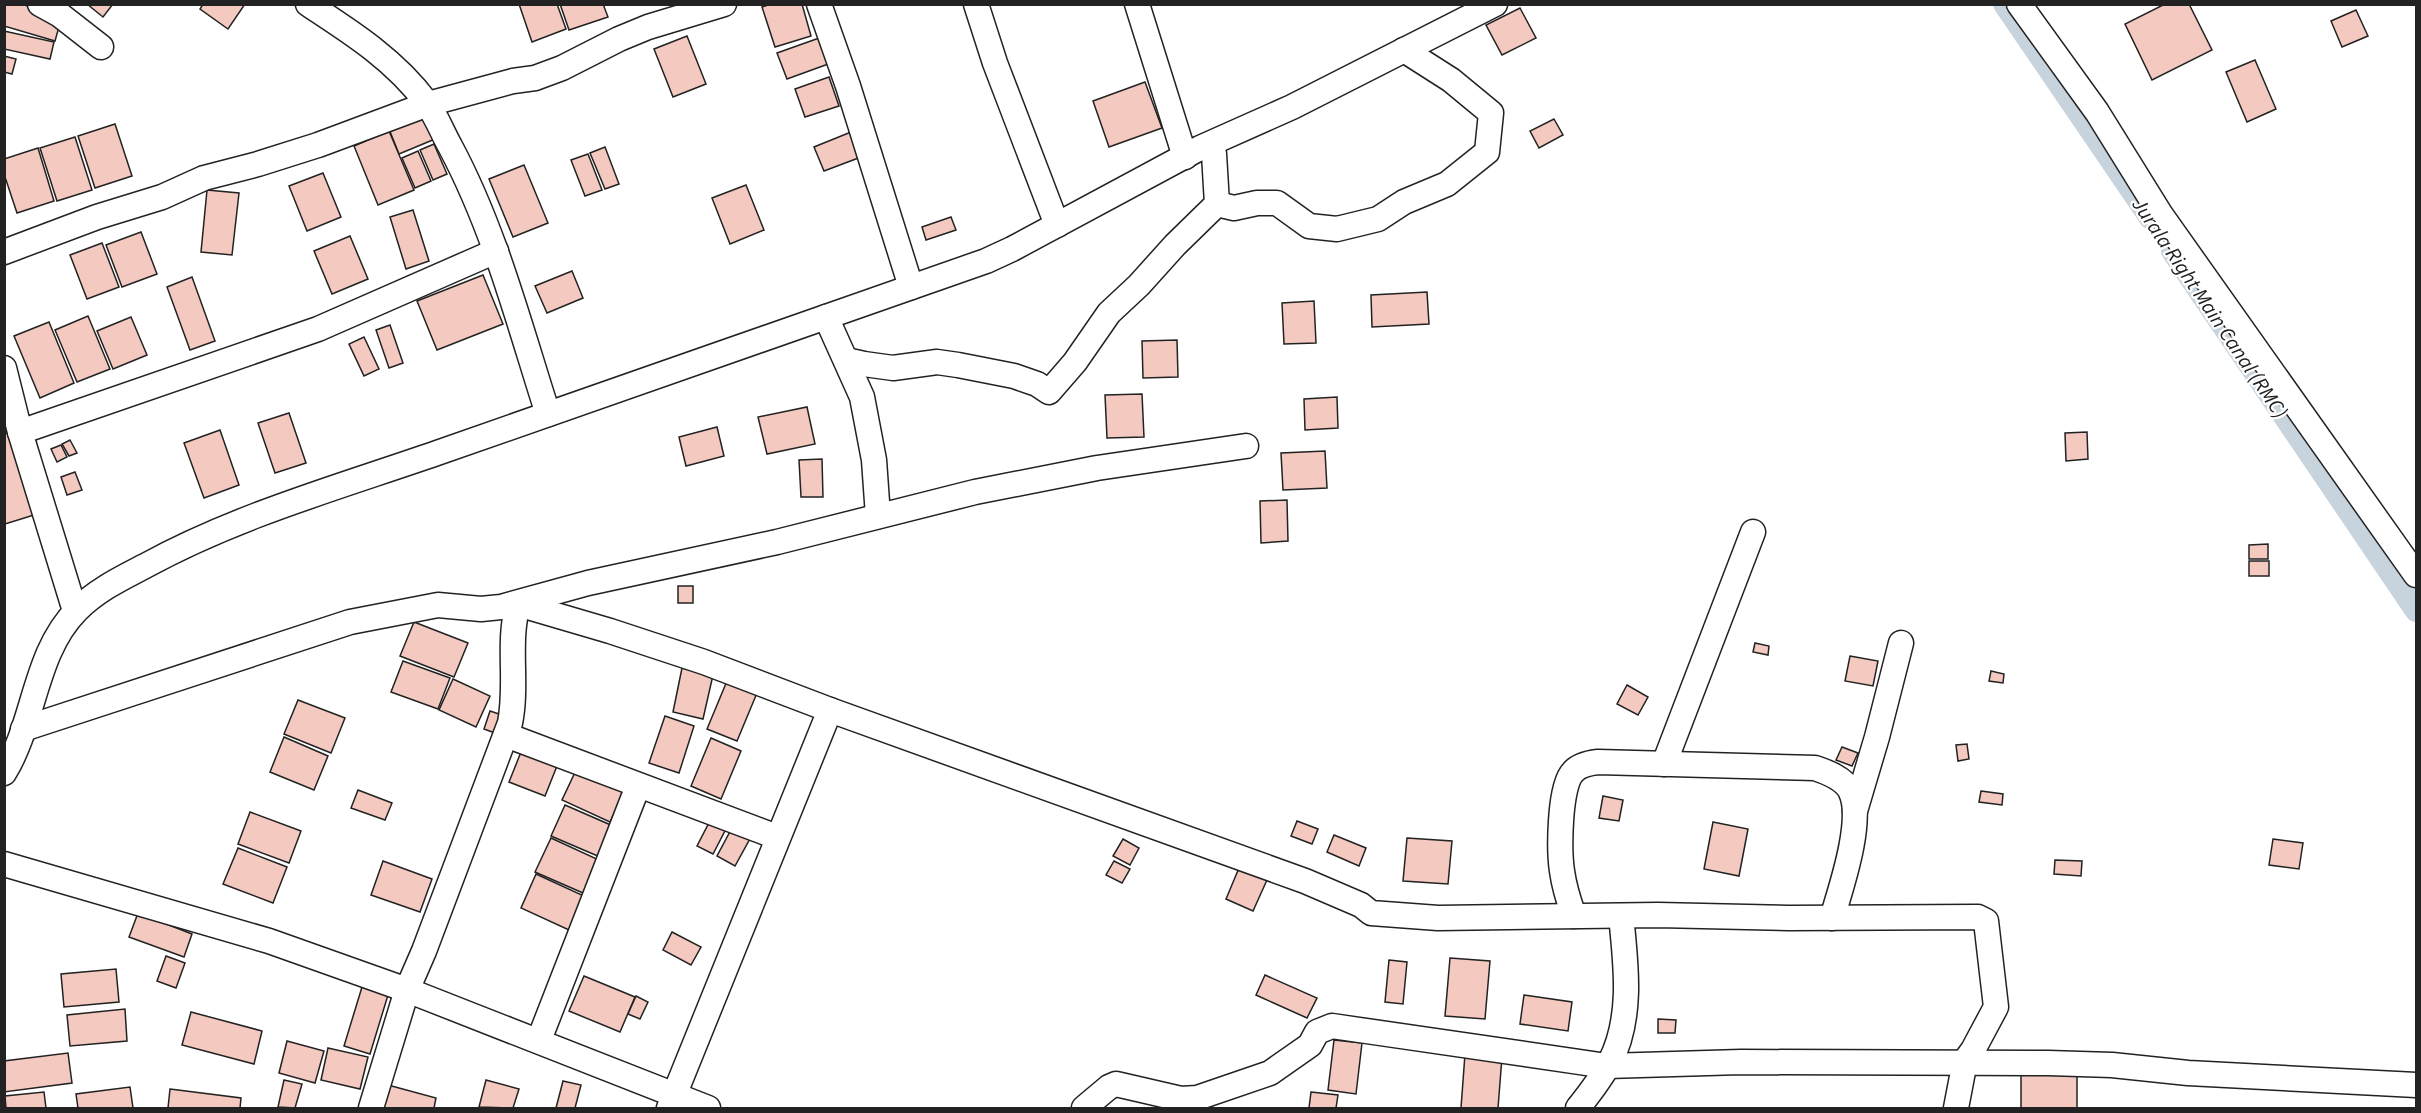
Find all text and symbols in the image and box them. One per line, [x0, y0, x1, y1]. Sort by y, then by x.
water label: Jurala Right Main Canal (RMC) [2124, 191, 2295, 424]

